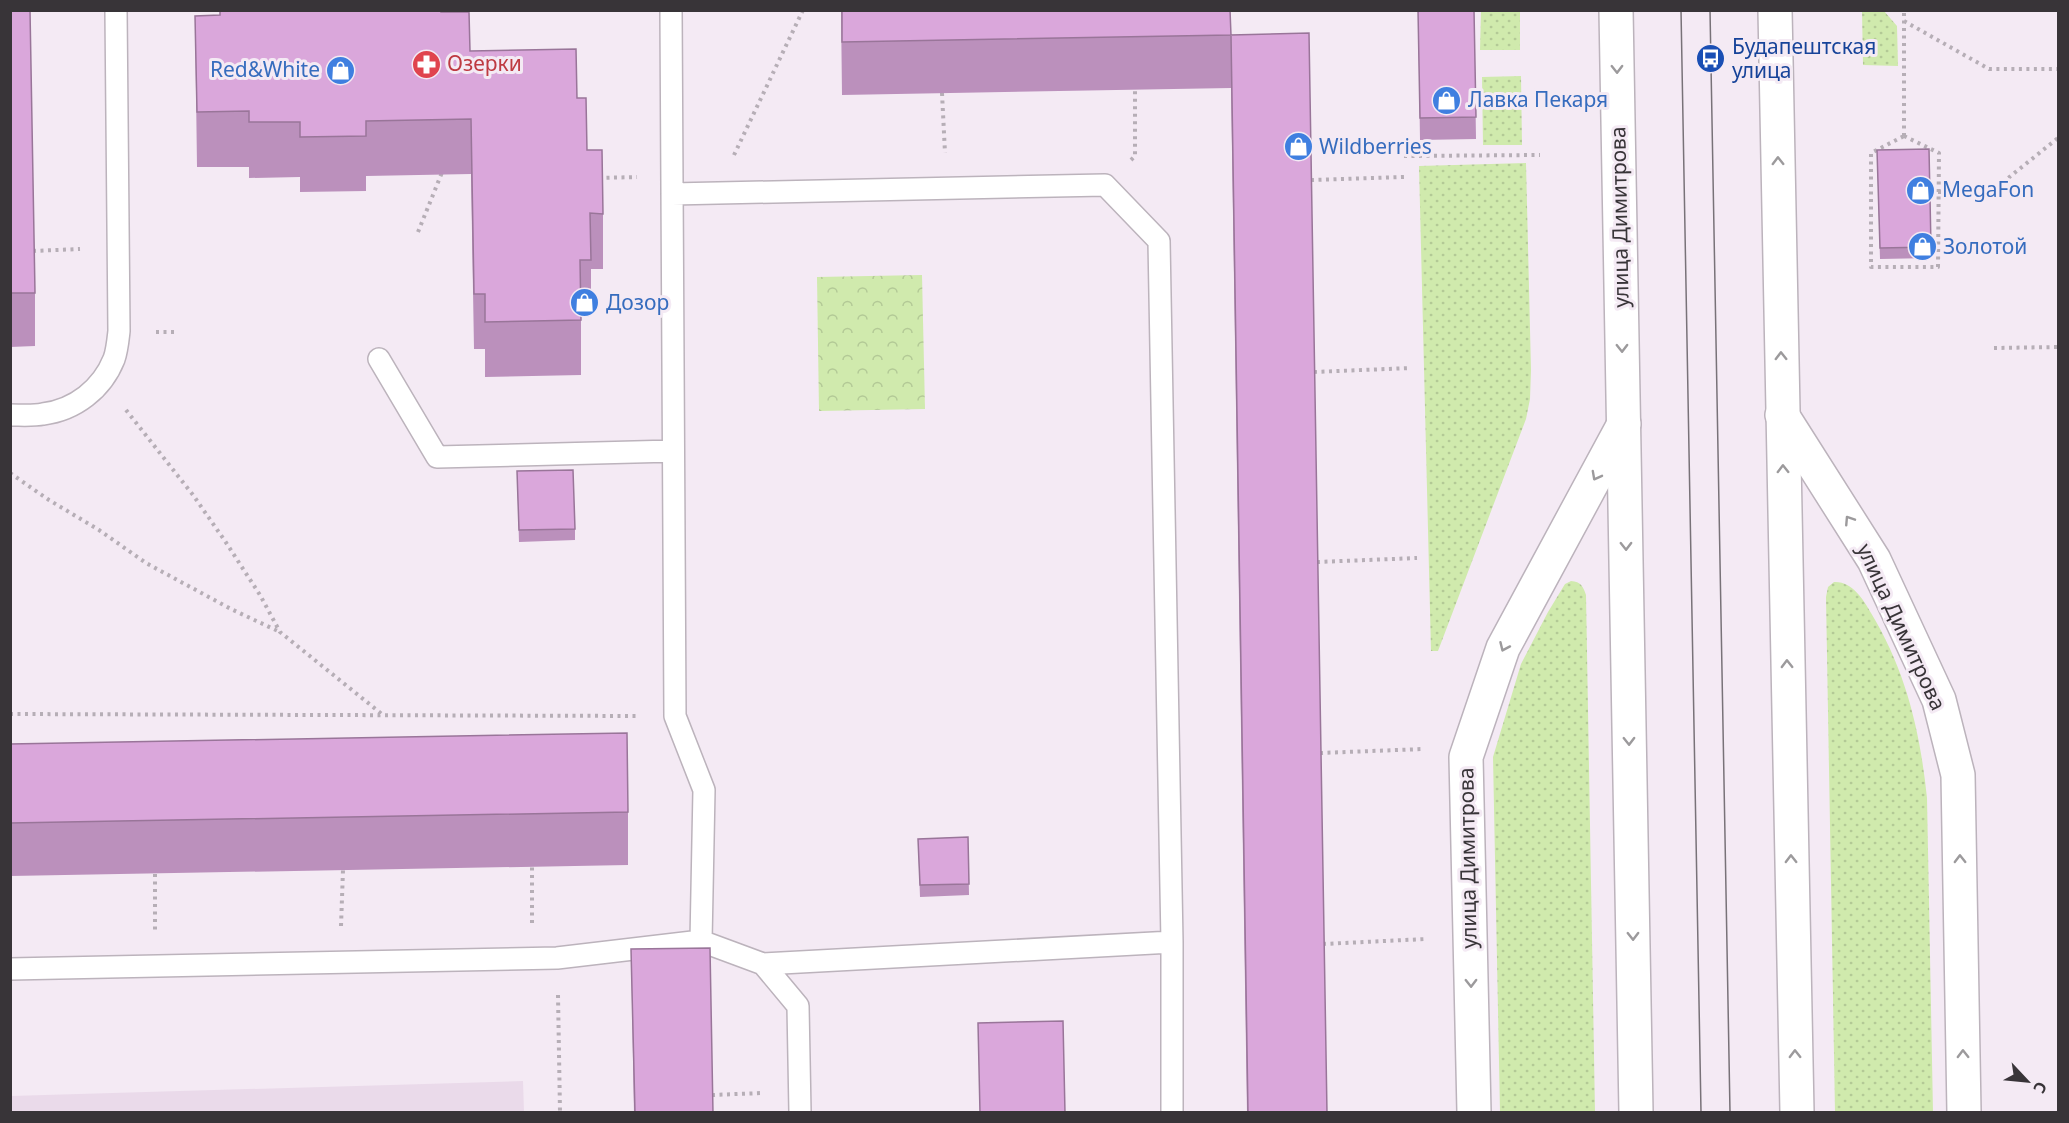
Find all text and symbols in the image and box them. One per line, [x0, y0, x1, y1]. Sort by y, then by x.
place label: Будапештская улица [1732, 32, 1876, 84]
bus stop icon: Будапештская улица [1695, 43, 1727, 75]
pharmacy icon: Озерки [410, 48, 442, 80]
place label: Озерки [447, 49, 522, 77]
shop icon: Red&White [325, 54, 357, 86]
place label: Red&White [210, 55, 320, 83]
one-way arrow [1611, 64, 1623, 73]
shop icon: Лавка Пекаря [1431, 84, 1463, 116]
place label: Лавка Пекаря [1468, 85, 1608, 113]
street label: улица Димитрова [1603, 126, 1635, 308]
shop icon: Wildberries [1282, 131, 1314, 163]
place label: Wildberries [1319, 132, 1432, 160]
one-way arrow [1772, 157, 1784, 166]
shop icon: MegaFon [1905, 174, 1937, 206]
place label: MegaFon [1942, 175, 2034, 203]
shop icon: Золотой [1906, 231, 1938, 263]
place label: Золотой [1943, 232, 2027, 260]
shop icon: Дозор [569, 287, 601, 319]
place label: Дозор [606, 288, 669, 316]
one-way arrow [1616, 343, 1629, 352]
one-way arrow [1775, 352, 1787, 361]
one-way arrow [1777, 465, 1789, 474]
one-way arrow [1592, 469, 1603, 480]
one-way arrow [1845, 516, 1856, 527]
street label: улица Димитрова [1851, 539, 1953, 715]
one-way arrow [1620, 541, 1632, 550]
one-way arrow [1499, 641, 1511, 652]
one-way arrow [1781, 660, 1793, 669]
one-way arrow [1623, 736, 1636, 745]
street label: улица Димитрова [1451, 767, 1483, 949]
one-way arrow [1785, 855, 1797, 864]
one-way arrow [1953, 855, 1966, 864]
one-way arrow [1627, 931, 1639, 940]
one-way arrow [1465, 978, 1477, 987]
one-way arrow [1789, 1050, 1802, 1059]
one-way arrow [1957, 1050, 1969, 1059]
north arrow [1997, 1051, 2057, 1111]
text: С [2028, 1078, 2053, 1097]

